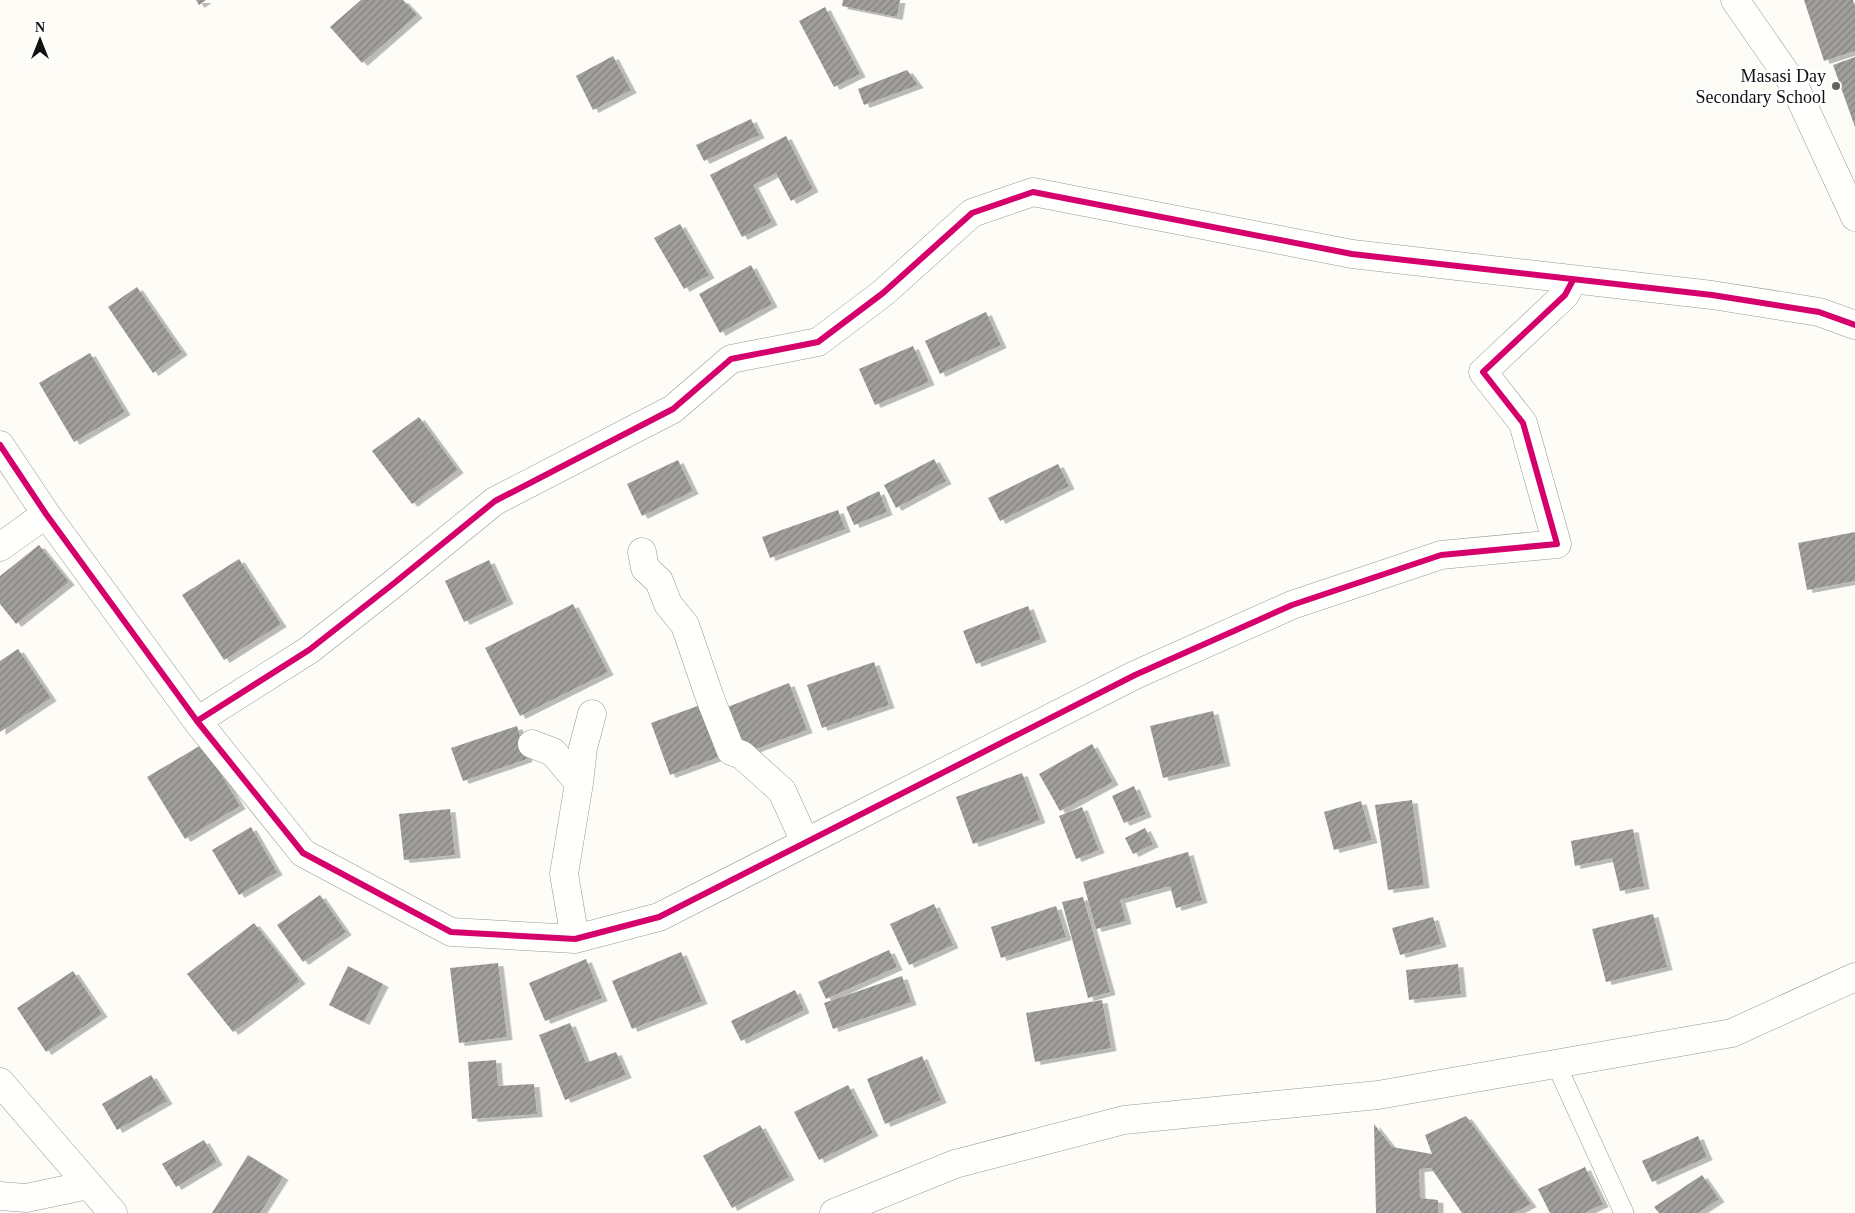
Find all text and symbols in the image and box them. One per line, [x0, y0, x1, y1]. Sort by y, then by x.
north arrow [15, 15, 65, 65]
text: N [35, 20, 45, 35]
place label: Masasi Day Secondary School [1696, 66, 1826, 107]
marker: Masasi Day Secondary School [1830, 80, 1842, 92]

